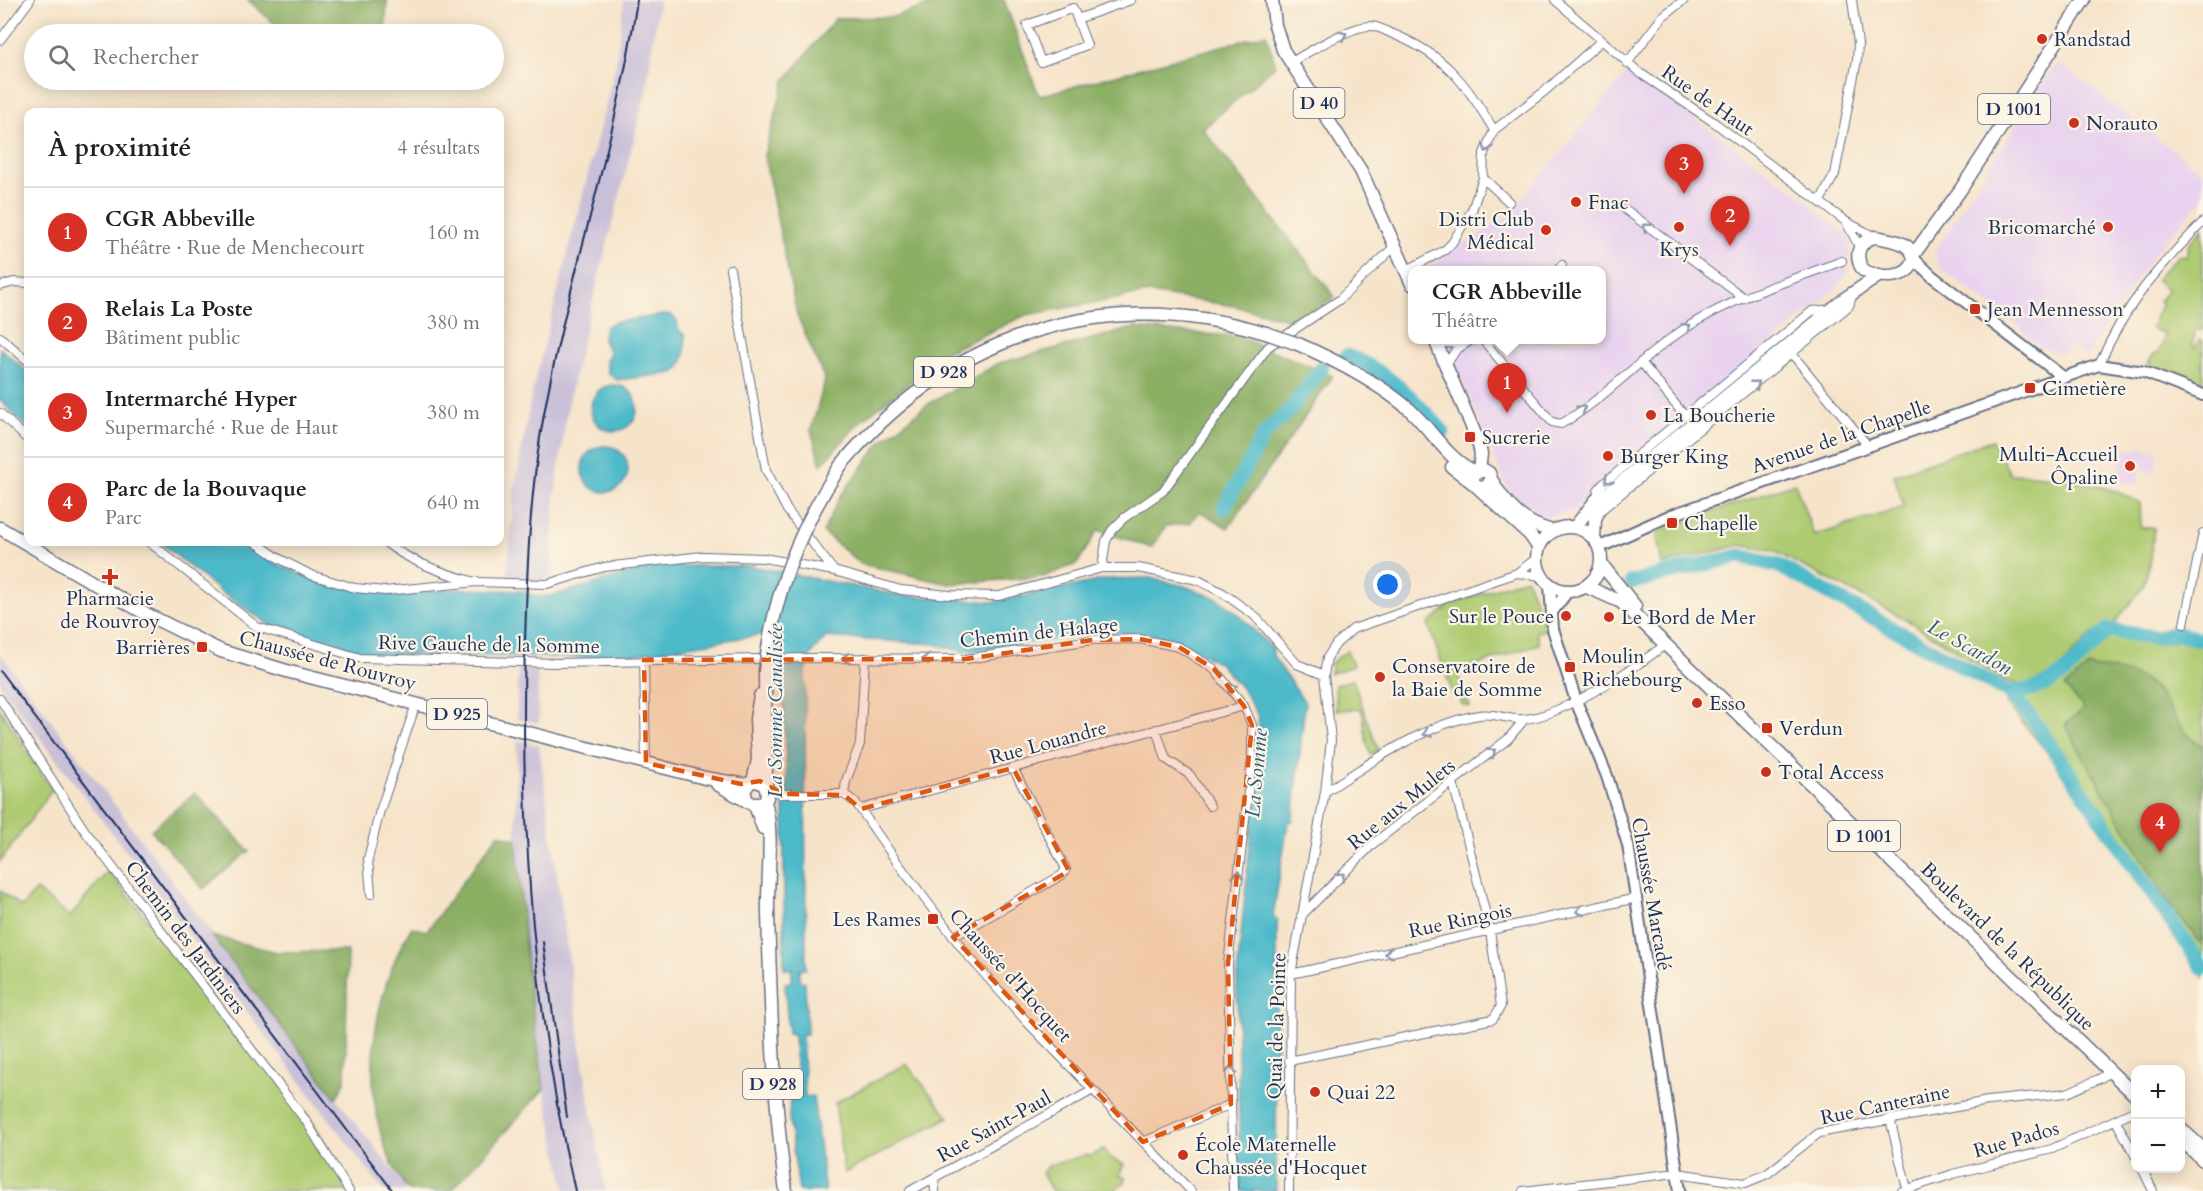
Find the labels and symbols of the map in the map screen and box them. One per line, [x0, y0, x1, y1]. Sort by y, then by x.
place label: Randstad [2054, 26, 2131, 53]
one-way arrow [1337, 30, 1348, 42]
marker: Randstad [2035, 32, 2049, 46]
street label: Rue de Haut [1656, 59, 1760, 143]
road number: D 40 [1294, 88, 1344, 118]
road number: D 1001 [1978, 94, 2050, 124]
place label: Norauto [2086, 110, 2158, 137]
marker: Norauto [2067, 116, 2081, 130]
one-way arrow [1482, 142, 1495, 153]
pin: 3 [1664, 144, 1704, 194]
place label: Fnac [1588, 189, 1629, 216]
marker: Fnac [1569, 195, 1583, 209]
pin: 2 [1710, 196, 1750, 246]
place label: Distri Club Médical [1439, 206, 1534, 256]
place label: Bricomarché [1988, 214, 2096, 241]
marker: Krys [1672, 220, 1686, 234]
marker: Bricomarché [2101, 220, 2115, 234]
marker: Distri Club Médical [1539, 223, 1553, 237]
one-way arrow [1642, 223, 1653, 234]
place label: Krys [1659, 236, 1699, 263]
place label: Jean Mennesson [1984, 296, 2124, 323]
marker: Jean Mennesson [1968, 302, 1982, 316]
one-way arrow [1681, 323, 1691, 335]
road number: D 928 [914, 357, 974, 387]
pin: 1 [1488, 364, 1526, 413]
place label: Cimetière [2042, 375, 2126, 402]
one-way arrow [1749, 380, 1760, 391]
marker: Cimetière [2023, 381, 2037, 395]
street label: Avenue de la Chapelle [1748, 393, 1935, 480]
place label: La Boucherie [1663, 402, 1776, 429]
one-way arrow [1575, 406, 1586, 417]
marker: La Boucherie [1644, 408, 1658, 422]
place label: Sucrerie [1482, 424, 1551, 451]
marker: Sucrerie [1463, 430, 1477, 444]
place label: Multi-Accueil Ôpaline [1999, 441, 2118, 491]
place label: Burger King [1620, 443, 1729, 470]
marker: Burger King [1601, 449, 1615, 463]
marker: Multi-Accueil Ôpaline [2123, 459, 2137, 473]
one-way arrow [1604, 473, 1614, 484]
place label: Chapelle [1684, 510, 1758, 537]
marker: Chapelle [1665, 516, 1679, 530]
marker: Pharmacie de Rouvroy [103, 570, 117, 584]
your location [1373, 570, 1402, 599]
place label: Pharmacie de Rouvroy [60, 585, 160, 635]
place label: Sur le Pouce [1449, 603, 1554, 630]
place label: Le Bord de Mer [1621, 604, 1756, 631]
marker: Sur le Pouce [1559, 609, 1573, 623]
marker: Le Bord de Mer [1602, 610, 1616, 624]
street label: Chemin de Halage [959, 611, 1120, 654]
water label: Le Scardon [1922, 612, 2018, 683]
water label: La Somme Canalisée [761, 623, 790, 798]
street label: Chaussée de Rouvroy [236, 624, 420, 697]
street label: Rive Gauche de la Somme [378, 629, 600, 660]
place label: Barrières [115, 634, 190, 661]
marker: Barrières [195, 640, 209, 654]
place label: Moulin Richebourg [1582, 643, 1682, 693]
one-way arrow [842, 652, 851, 664]
one-way arrow [922, 652, 931, 665]
place label: Conservatoire de la Baie de Somme [1392, 653, 1542, 703]
marker: Moulin Richebourg [1563, 660, 1577, 674]
marker: Conservatoire de la Baie de Somme [1373, 670, 1387, 684]
one-way arrow [1227, 683, 1238, 694]
place label: Esso [1709, 690, 1746, 717]
marker: Esso [1690, 696, 1704, 710]
road number: D 925 [427, 699, 487, 729]
street label: Rue Louandre [987, 714, 1110, 771]
place label: Verdun [1779, 715, 1844, 742]
marker: Verdun [1760, 721, 1774, 735]
water label: La Somme [1238, 726, 1275, 819]
one-way arrow [1423, 726, 1434, 738]
one-way arrow [1485, 748, 1496, 759]
street label: Rue aux Mulets [1342, 753, 1461, 856]
place label: Total Access [1778, 759, 1884, 786]
marker: Total Access [1759, 765, 1773, 779]
pin: 4 [2140, 804, 2180, 853]
street label: Chaussée Marcadé [1625, 815, 1678, 973]
road number: D 1001 [1828, 821, 1900, 851]
street label: Chemin des Jardiniers [119, 855, 252, 1019]
street label: Boulevard de la République [1915, 856, 2101, 1037]
one-way arrow [1231, 871, 1244, 880]
one-way arrow [1334, 872, 1345, 883]
street label: Rue Ringois [1406, 896, 1514, 945]
street label: Chaussée d'Hocquet [943, 902, 1079, 1049]
one-way arrow [1575, 903, 1585, 916]
place label: Les Rames [833, 906, 921, 933]
marker: Les Rames [926, 912, 940, 926]
one-way arrow [1385, 946, 1395, 959]
street label: Quai de la Pointe [1260, 952, 1293, 1100]
one-way arrow [1224, 1065, 1237, 1074]
road number: D 928 [743, 1069, 803, 1099]
street label: Rue Canteraine [1818, 1078, 1952, 1131]
place label: Quai 22 [1327, 1079, 1395, 1106]
street label: Rue Saint-Paul [932, 1084, 1056, 1169]
marker: Quai 22 [1308, 1085, 1322, 1099]
street label: Rue Pados [1970, 1114, 2062, 1165]
place label: École Maternelle Chaussée d'Hocquet [1195, 1131, 1367, 1181]
marker: École Maternelle Chaussée d'Hocquet [1176, 1148, 1190, 1162]

